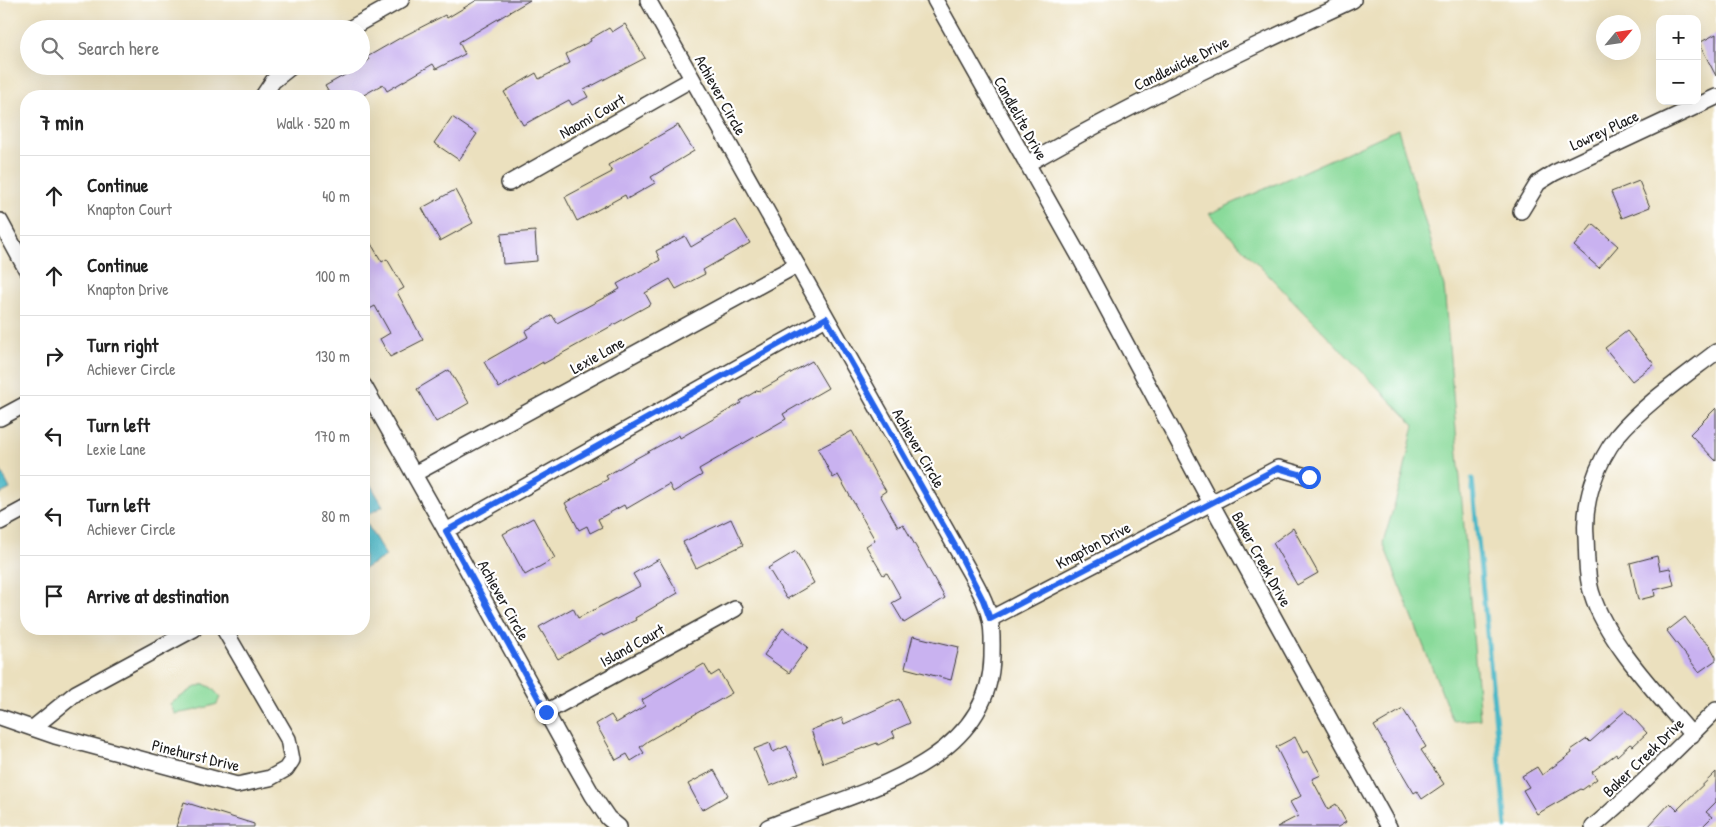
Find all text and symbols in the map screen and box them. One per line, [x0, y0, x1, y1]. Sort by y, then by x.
north arrow [1596, 15, 1641, 60]
map controls [1656, 15, 1701, 105]
button: + [1656, 15, 1701, 60]
search box [20, 20, 370, 75]
street label: Candlewicke Drive [1130, 30, 1233, 95]
icon: search [38, 34, 66, 62]
text: Search here [78, 35, 159, 61]
street label: Achiever Circle [690, 51, 752, 140]
button: − [1656, 60, 1701, 105]
street label: Candlelite Drive [989, 72, 1053, 164]
street label: Naomi Court [555, 88, 629, 144]
street label: Lowrey Place [1566, 104, 1643, 156]
text: 7 min [40, 108, 84, 137]
text: Walk · 520 m [276, 112, 350, 134]
text: Continue [87, 172, 148, 198]
icon: ahead [40, 182, 68, 210]
text: 40 m [322, 185, 350, 207]
text: Knapton Court [87, 198, 172, 220]
text: Continue [87, 252, 148, 278]
icon: ahead [40, 262, 68, 290]
text: 100 m [315, 265, 350, 287]
text: Knapton Drive [87, 278, 169, 300]
street label: Lexie Lane [566, 331, 629, 379]
text: Turn right [87, 332, 158, 358]
icon: right [40, 342, 68, 370]
text: 130 m [315, 345, 350, 367]
text: Achiever Circle [87, 358, 176, 380]
street label: Achiever Circle [887, 404, 951, 492]
text: Turn left [87, 412, 150, 438]
icon: left [40, 422, 68, 450]
text: 170 m [315, 425, 350, 447]
text: Lexie Lane [87, 438, 146, 460]
route start [1298, 466, 1321, 489]
text: Turn left [87, 492, 150, 518]
icon: left [40, 502, 68, 530]
text: 80 m [321, 505, 350, 527]
street label: Baker Creek Drive [1227, 508, 1297, 611]
street label: Knapton Drive [1052, 516, 1135, 574]
text: Achiever Circle [87, 518, 176, 540]
street label: Achiever Circle [473, 556, 535, 645]
icon: arrive [40, 582, 68, 610]
text: Arrive at destination [87, 583, 229, 609]
street label: Island Court [596, 618, 669, 672]
route end [535, 701, 558, 724]
street label: Baker Creek Drive [1597, 712, 1689, 802]
street label: Pinehurst Drive [150, 733, 243, 777]

